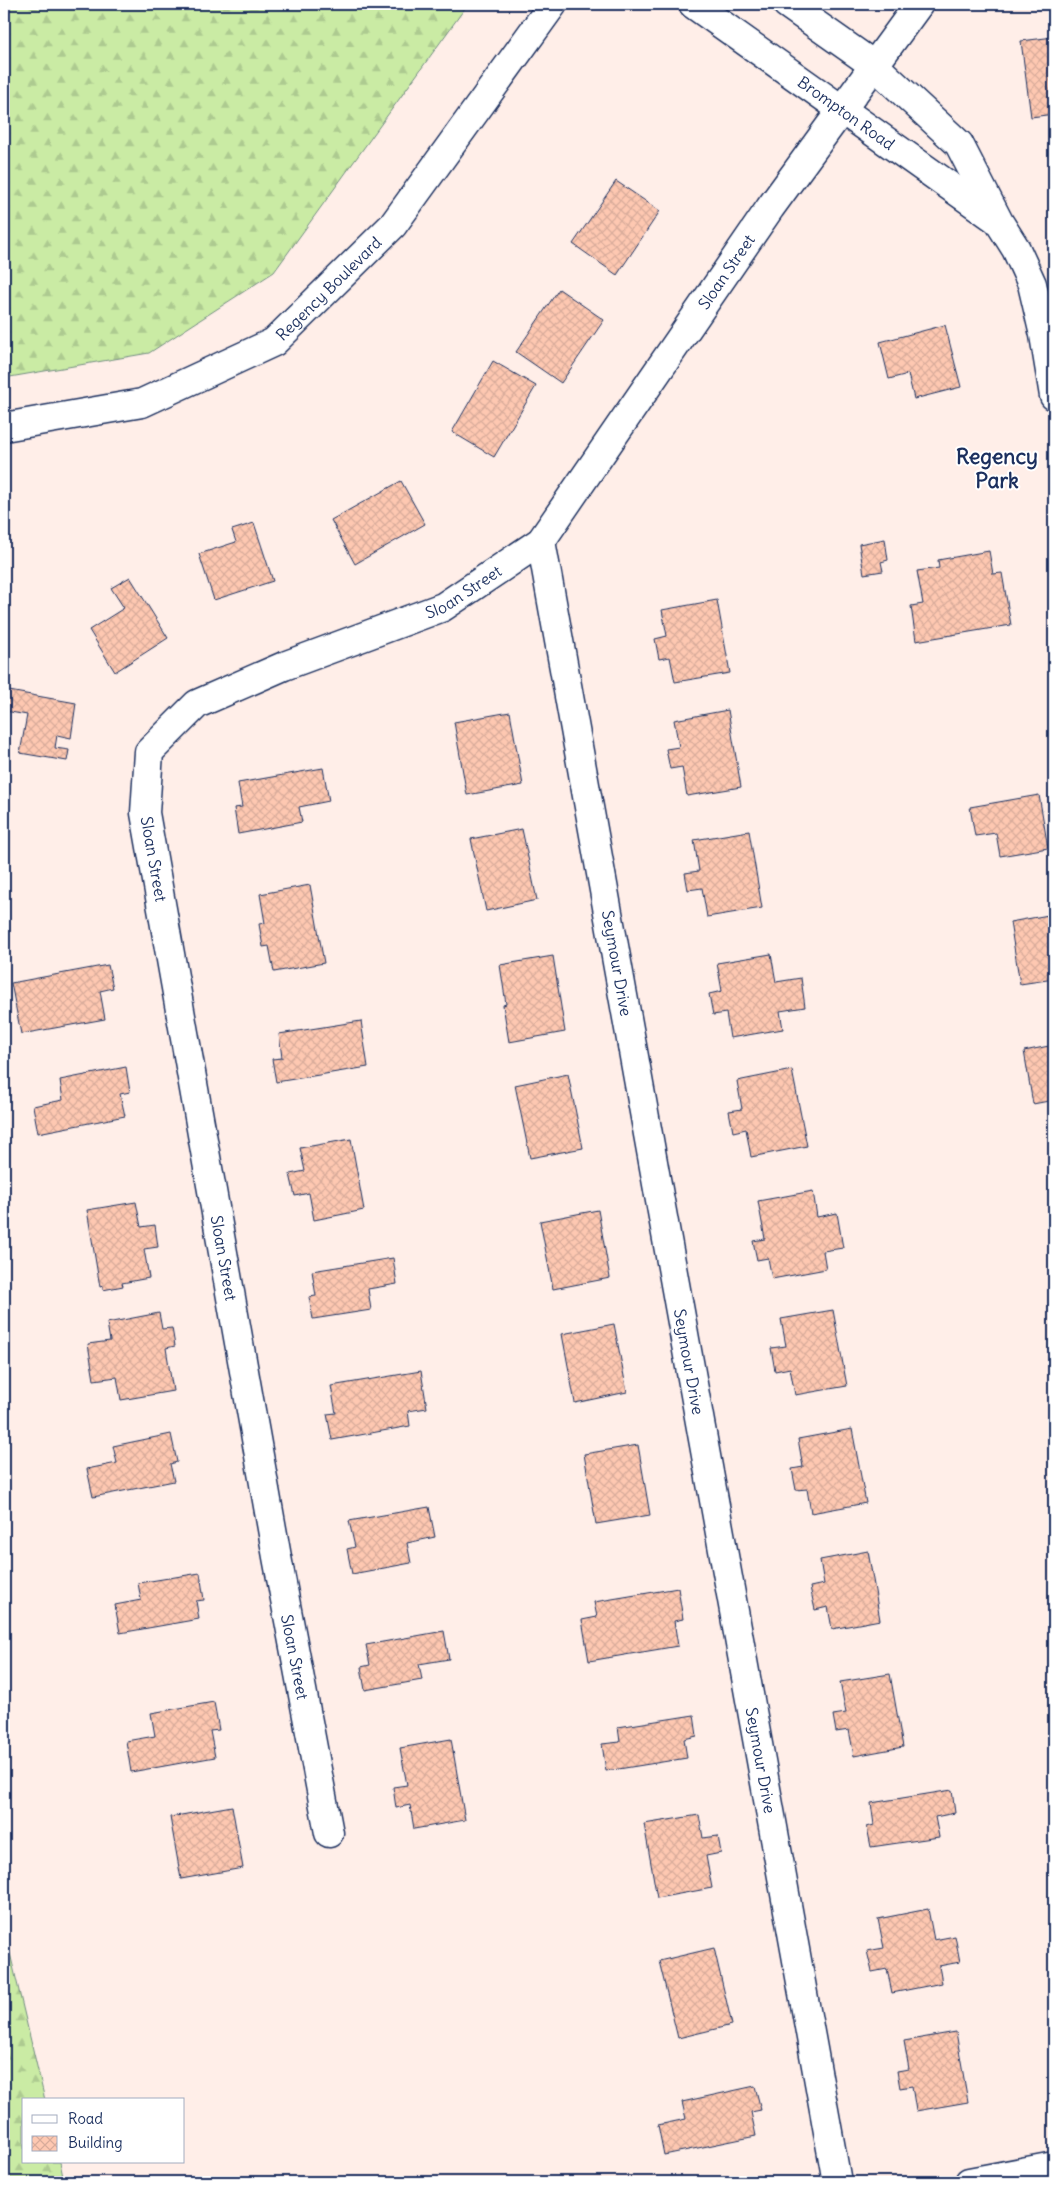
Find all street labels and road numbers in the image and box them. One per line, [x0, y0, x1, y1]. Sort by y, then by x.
street label: Brompton Road [794, 72, 899, 154]
street label: Sloan Street [693, 230, 759, 313]
street label: Regency Boulevard [272, 232, 385, 345]
street label: Sloan Street [422, 560, 506, 623]
street label: Sloan Street [137, 815, 171, 904]
street label: Seymour Drive [598, 909, 637, 1018]
street label: Sloan Street [207, 1214, 241, 1303]
street label: Seymour Drive [670, 1307, 708, 1416]
street label: Sloan Street [277, 1613, 313, 1702]
street label: Seymour Drive [742, 1706, 780, 1815]

